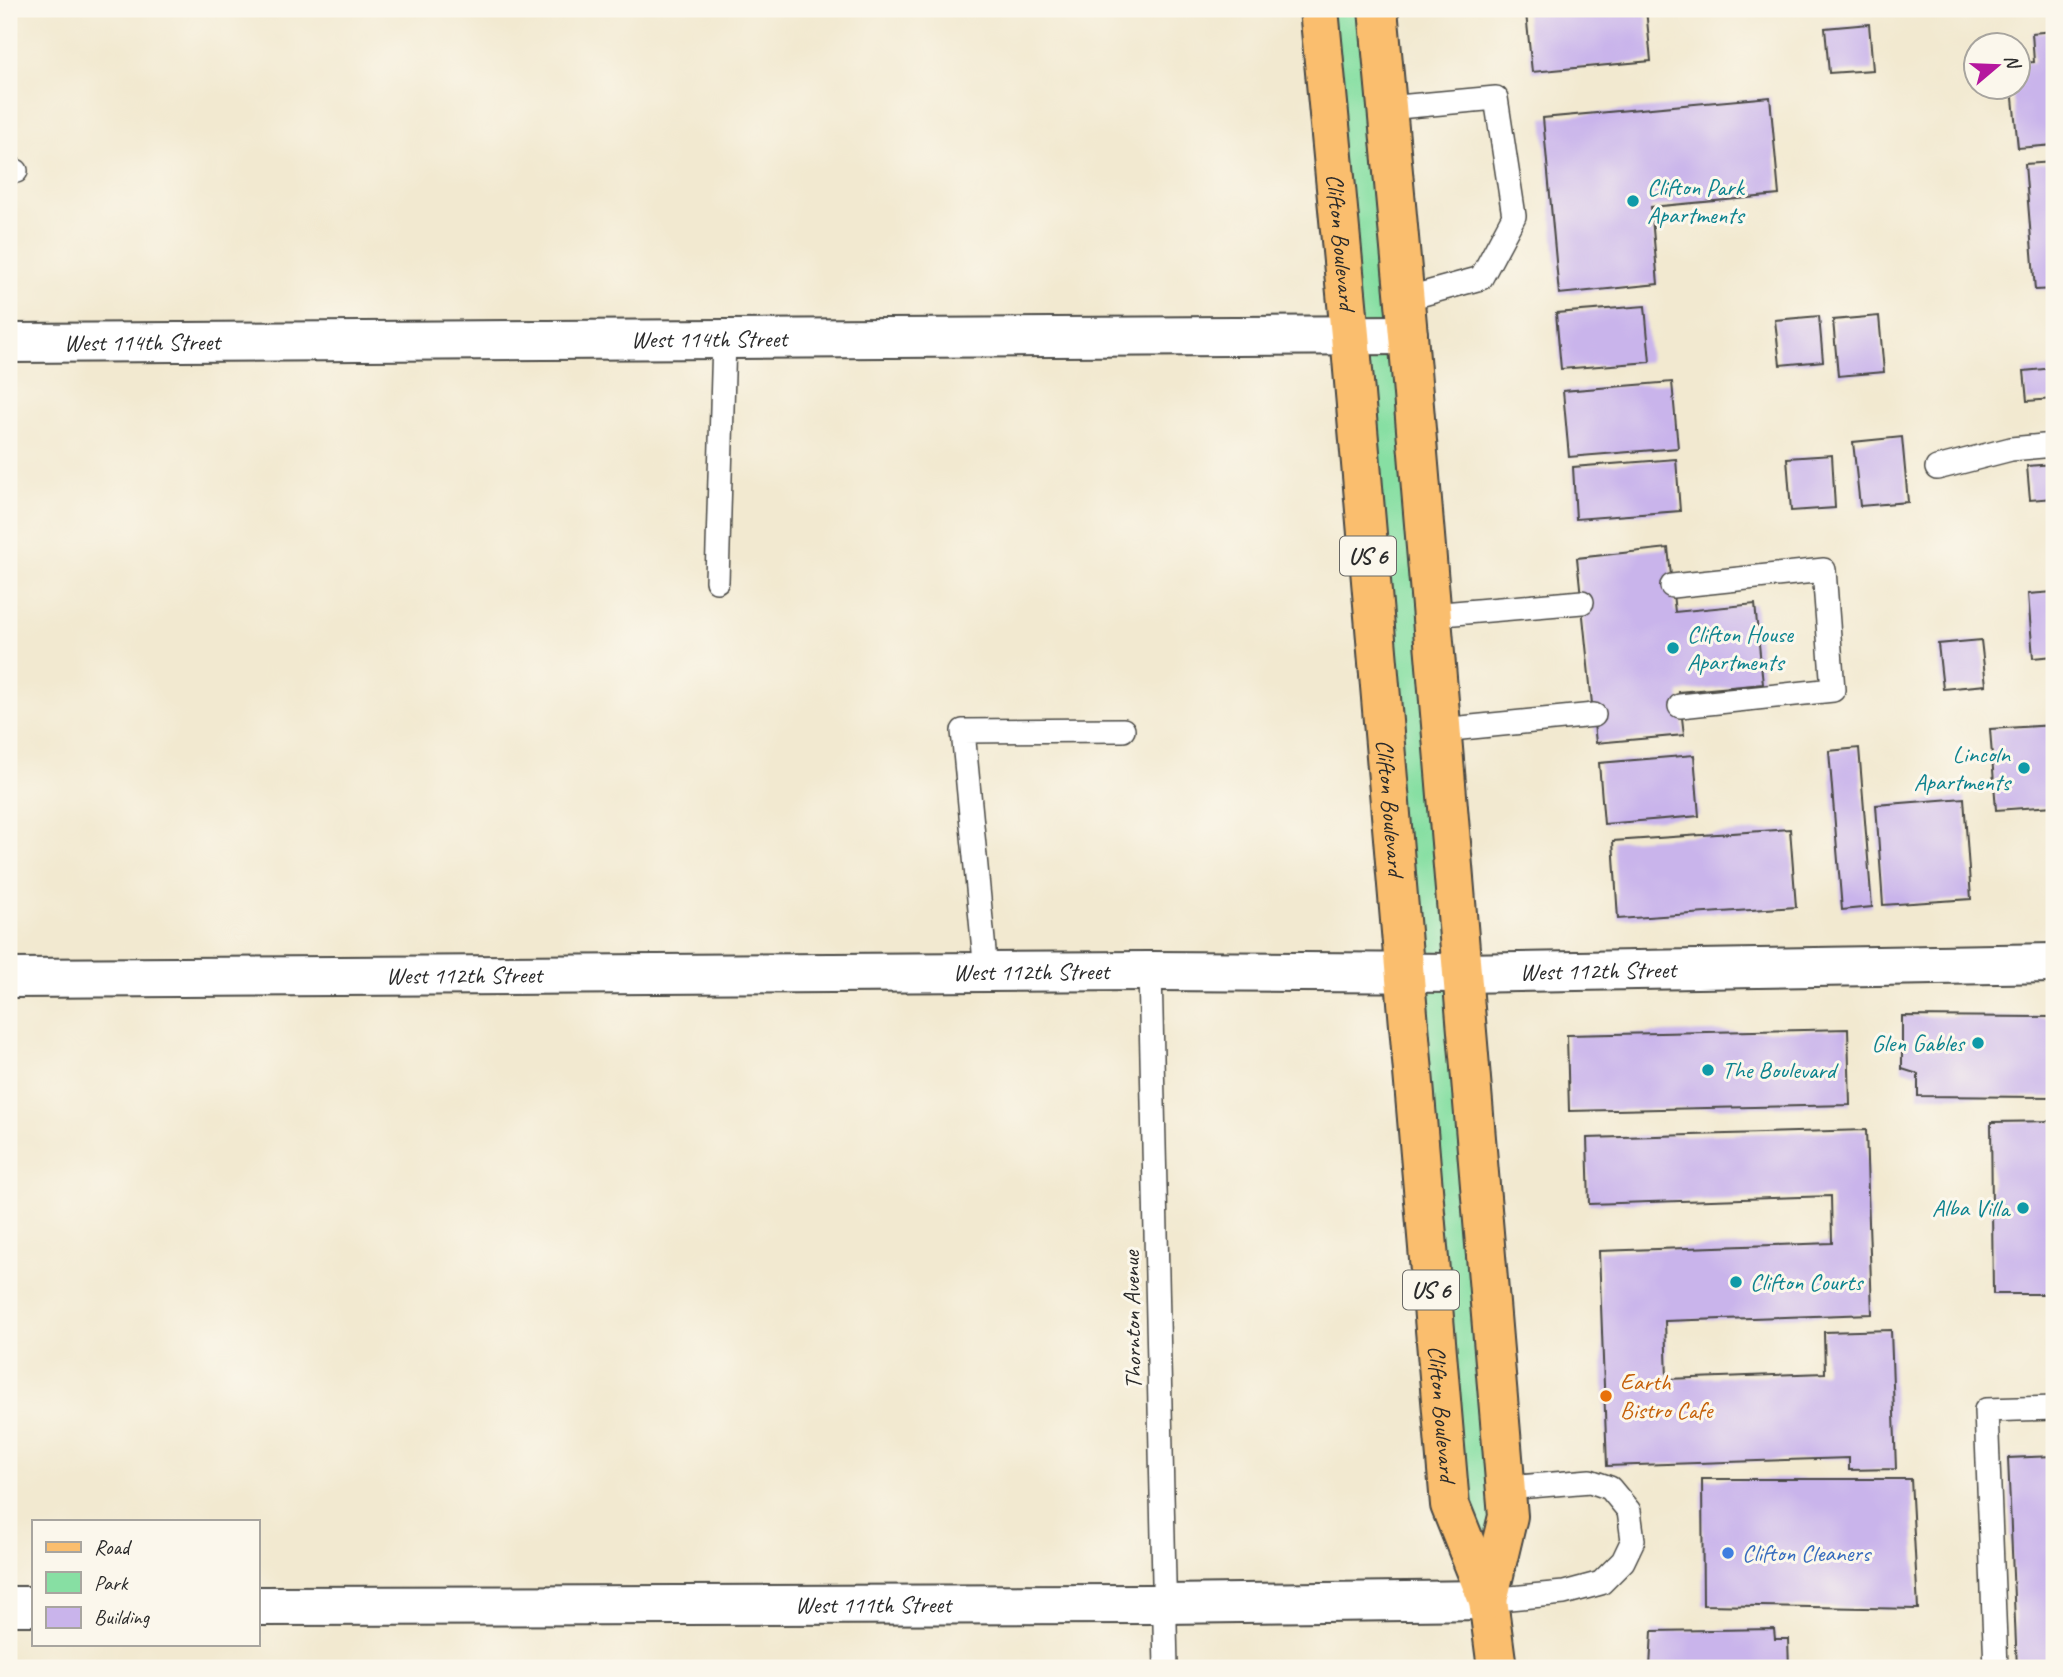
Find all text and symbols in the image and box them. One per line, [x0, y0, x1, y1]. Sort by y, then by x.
north arrow [1962, 32, 2032, 102]
text: N [1999, 51, 2026, 73]
street label: Clifton Boulevard [1320, 172, 1363, 315]
place label: Clifton Park Apartments [1647, 172, 1746, 230]
marker: Clifton Park Apartments [1625, 193, 1641, 209]
street label: West 114th Street [631, 324, 789, 354]
street label: West 114th Street [64, 327, 222, 358]
road number: US 6 [1340, 536, 1396, 576]
place label: Clifton House Apartments [1687, 619, 1795, 677]
marker: Clifton House Apartments [1665, 640, 1681, 656]
street label: Clifton Boulevard [1370, 738, 1411, 881]
place label: Lincoln Apartments [1914, 739, 2013, 797]
marker: Lincoln Apartments [2016, 760, 2032, 776]
street label: West 112th Street [1520, 954, 1678, 987]
street label: West 112th Street [953, 956, 1111, 987]
street label: West 112th Street [386, 960, 544, 991]
place label: Glen Gables [1872, 1028, 1966, 1058]
marker: Glen Gables [1970, 1035, 1986, 1051]
place label: The Boulevard [1722, 1055, 1839, 1085]
marker: The Boulevard [1700, 1062, 1716, 1078]
place label: Alba Villa [1932, 1193, 2011, 1223]
marker: Alba Villa [2015, 1200, 2031, 1216]
street label: Thornton Avenue [1116, 1248, 1148, 1390]
place label: Clifton Courts [1750, 1267, 1864, 1297]
road number: US 6 [1403, 1270, 1459, 1310]
marker: Clifton Courts [1728, 1274, 1744, 1290]
street label: Clifton Boulevard [1421, 1344, 1463, 1487]
place label: Earth Bistro Cafe [1620, 1367, 1714, 1425]
marker: Earth Bistro Cafe [1598, 1388, 1614, 1404]
legend [32, 1520, 259, 1646]
text: Road [94, 1534, 133, 1560]
place label: Clifton Cleaners [1742, 1538, 1872, 1568]
marker: Clifton Cleaners [1720, 1545, 1736, 1561]
text: Park [94, 1570, 129, 1596]
street label: West 111th Street [795, 1589, 953, 1620]
text: Building [94, 1604, 151, 1630]

